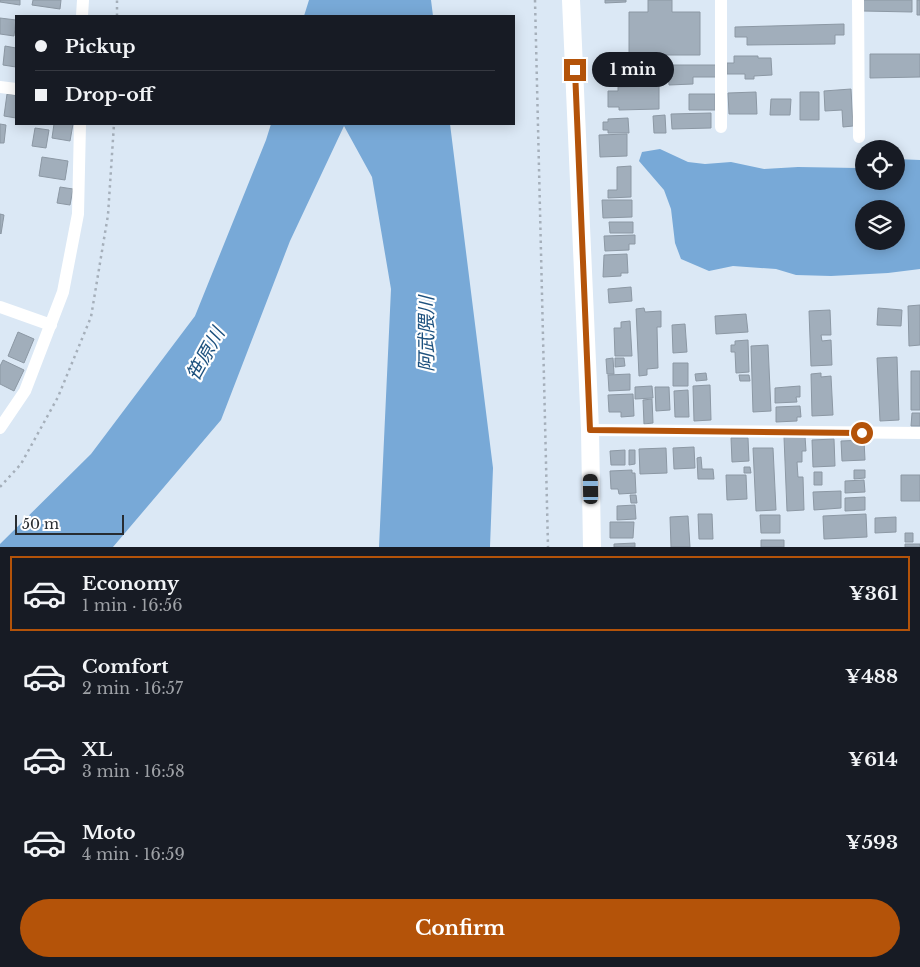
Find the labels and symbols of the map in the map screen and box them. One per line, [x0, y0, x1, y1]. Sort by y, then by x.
callout: 1 min [592, 52, 675, 88]
route end [564, 59, 586, 81]
water label: 阿武隈川 [415, 294, 438, 372]
water label: 笹原川 [182, 322, 230, 385]
route start [851, 422, 873, 444]
car [583, 474, 598, 504]
scale bar [15, 512, 124, 535]

